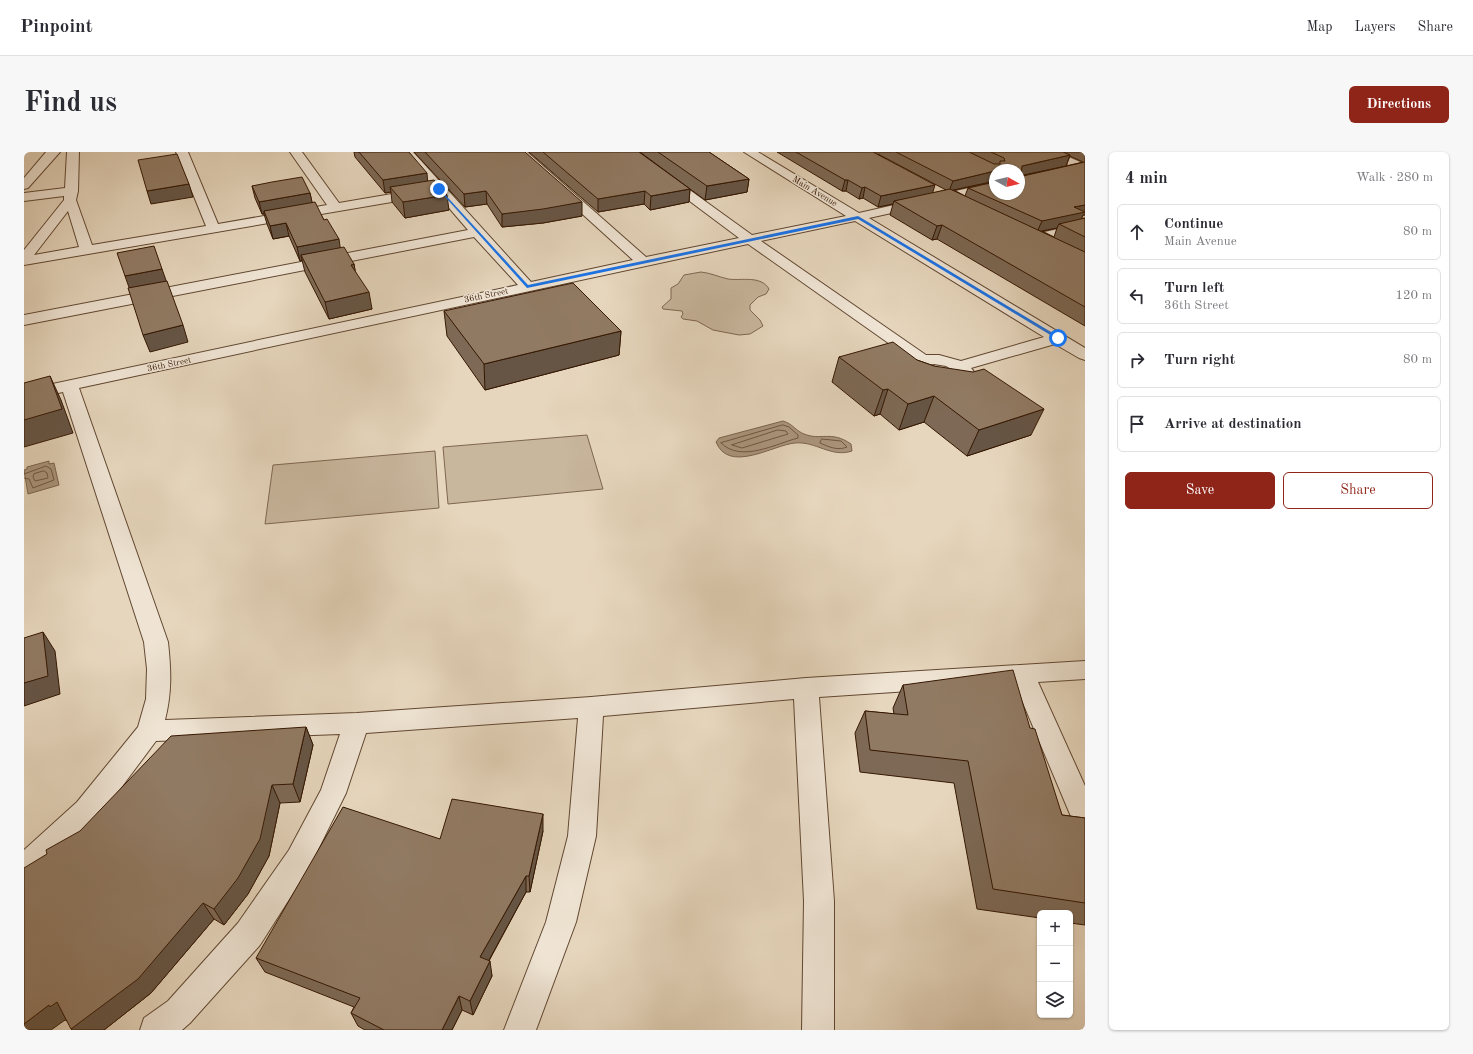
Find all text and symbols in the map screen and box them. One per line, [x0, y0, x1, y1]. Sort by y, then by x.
text: Pinpoint [20, 18, 93, 37]
text: Map [1307, 20, 1333, 34]
text: Layers [1355, 20, 1396, 34]
text: Share [1418, 20, 1453, 34]
button: Directions [1349, 86, 1449, 123]
text: Find us [24, 90, 117, 118]
north arrow [989, 164, 1025, 200]
text: 4 min [1125, 170, 1168, 187]
text: Walk · 280 m [1356, 171, 1433, 184]
street label: Main Avenue [791, 175, 839, 208]
route end [430, 180, 448, 198]
text: Continue [1164, 217, 1223, 232]
icon: ahead [1126, 221, 1148, 243]
text: 80 m [1403, 225, 1432, 238]
text: Main Avenue [1164, 235, 1237, 248]
text: Turn left [1164, 281, 1224, 296]
icon: left [1126, 285, 1148, 307]
street label: 36th Street [463, 286, 509, 305]
text: 120 m [1395, 289, 1432, 302]
text: 36th Street [1164, 299, 1229, 312]
route start [1049, 329, 1067, 347]
icon: right [1126, 349, 1148, 371]
text: Turn right [1164, 353, 1235, 368]
text: 80 m [1403, 353, 1432, 366]
street label: 36th Street [146, 355, 192, 374]
icon: arrive [1126, 413, 1148, 435]
text: Arrive at destination [1164, 417, 1302, 432]
button: Save [1125, 472, 1275, 509]
button: Share [1283, 472, 1433, 509]
map controls [1037, 910, 1073, 1018]
button: + [1037, 910, 1073, 946]
button: − [1037, 946, 1073, 982]
button: layers [1037, 982, 1073, 1018]

